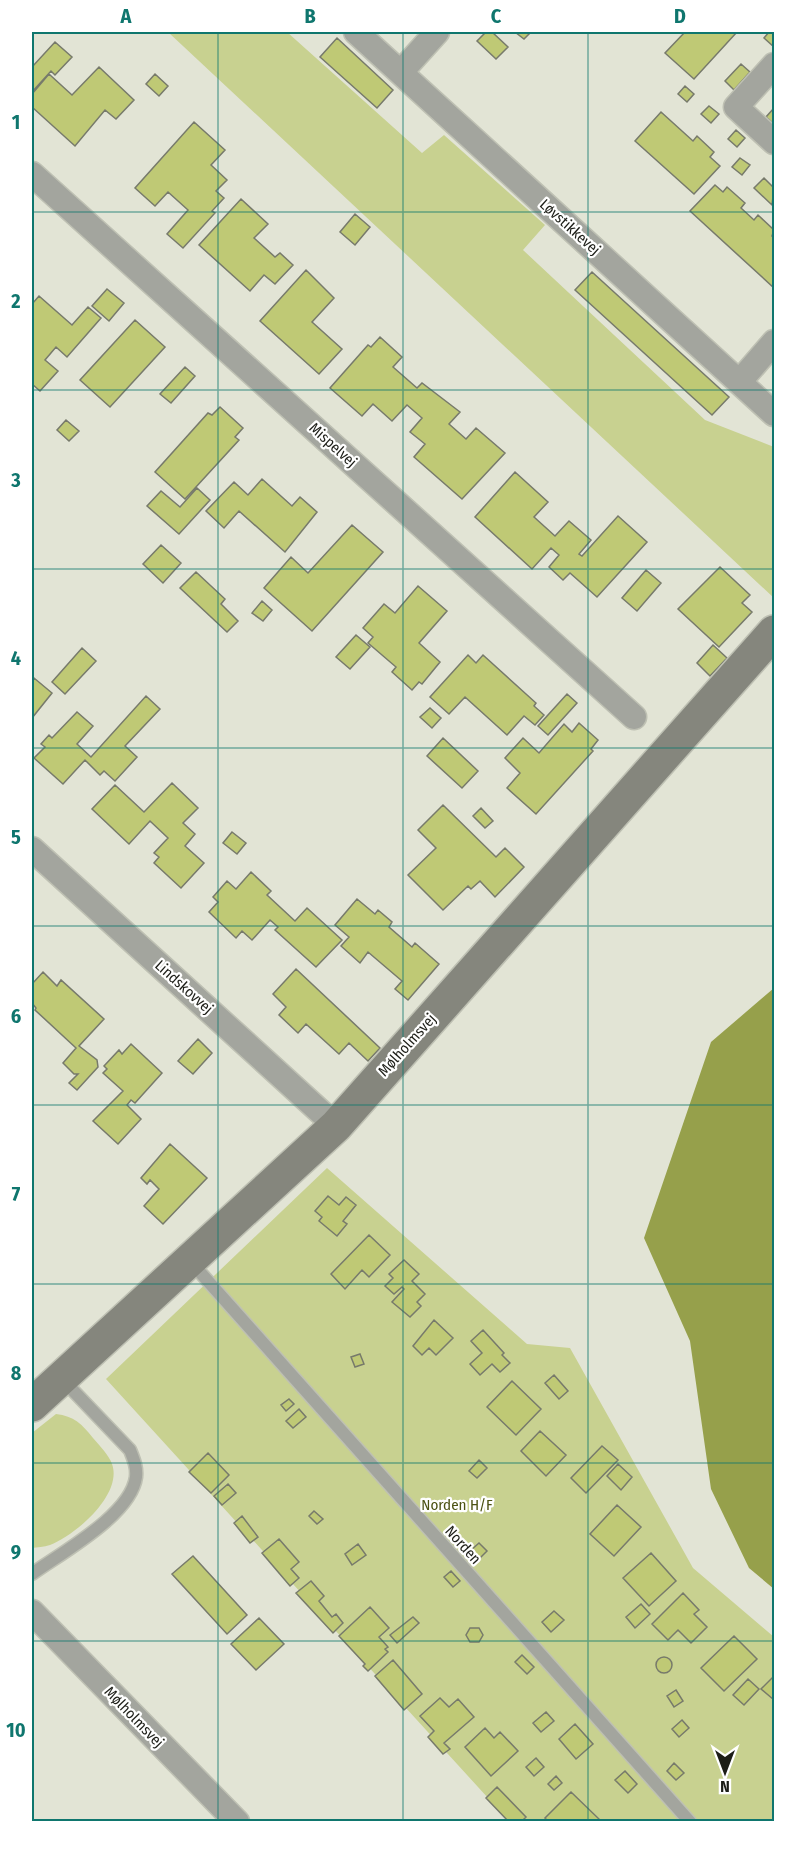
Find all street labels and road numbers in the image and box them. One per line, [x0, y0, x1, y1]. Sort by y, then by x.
street label: Løvstikkevej [536, 195, 604, 259]
street label: Mispelvej [305, 419, 361, 471]
street label: Lindskovvej [151, 956, 217, 1018]
street label: Mølholmsvej [374, 1010, 440, 1080]
street label: Norden [441, 1522, 485, 1568]
street label: Mølholmsvej [100, 1683, 168, 1751]

